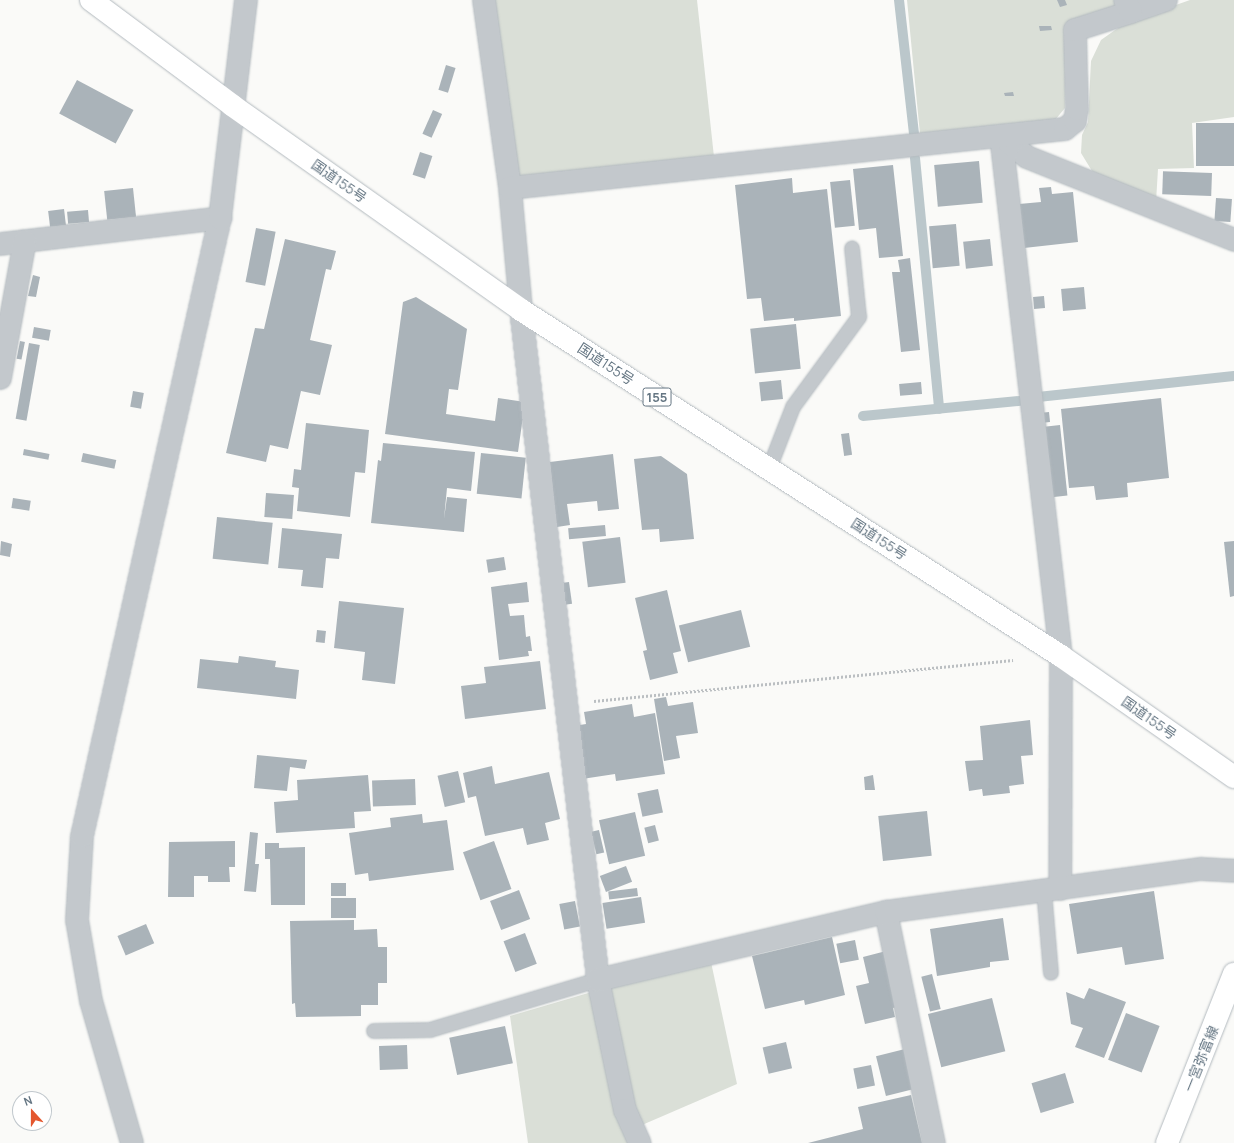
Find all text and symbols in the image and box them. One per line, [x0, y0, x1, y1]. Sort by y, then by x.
street label: 国道155号 [308, 156, 370, 206]
street label: 国道155号 [575, 340, 637, 388]
road number: 155 [642, 386, 672, 408]
street label: 国道155号 [848, 515, 910, 563]
street label: 国道155号 [1118, 693, 1180, 743]
street label: 一宮弥富線 [1180, 1023, 1222, 1095]
north arrow [12, 1091, 52, 1131]
text: N [22, 1092, 34, 1109]

